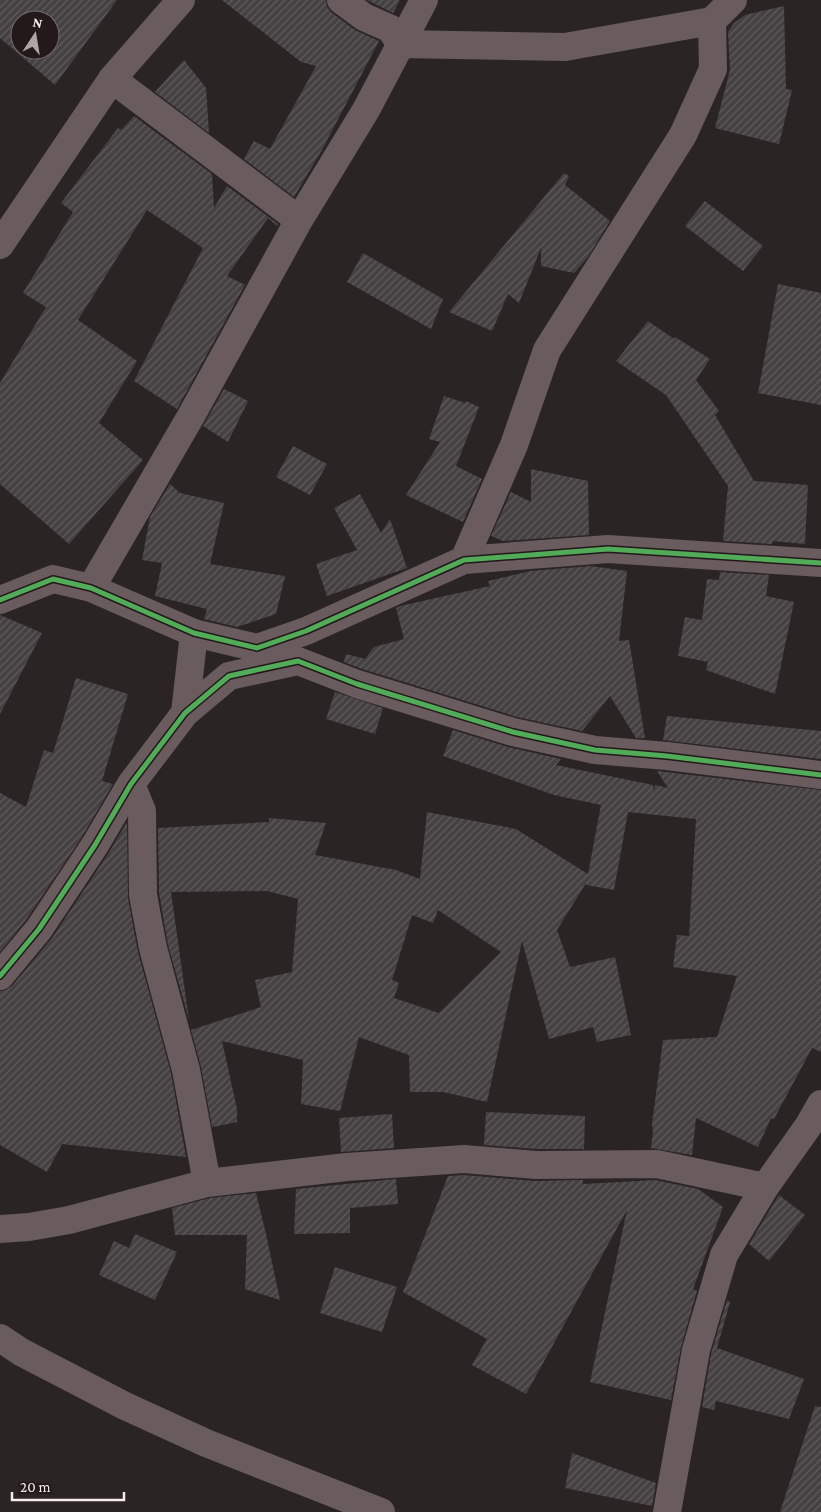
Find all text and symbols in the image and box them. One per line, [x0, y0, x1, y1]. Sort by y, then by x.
north arrow [10, 10, 60, 60]
text: N [31, 13, 44, 31]
scale bar [12, 1470, 125, 1502]
text: 20 m [20, 1479, 51, 1495]

